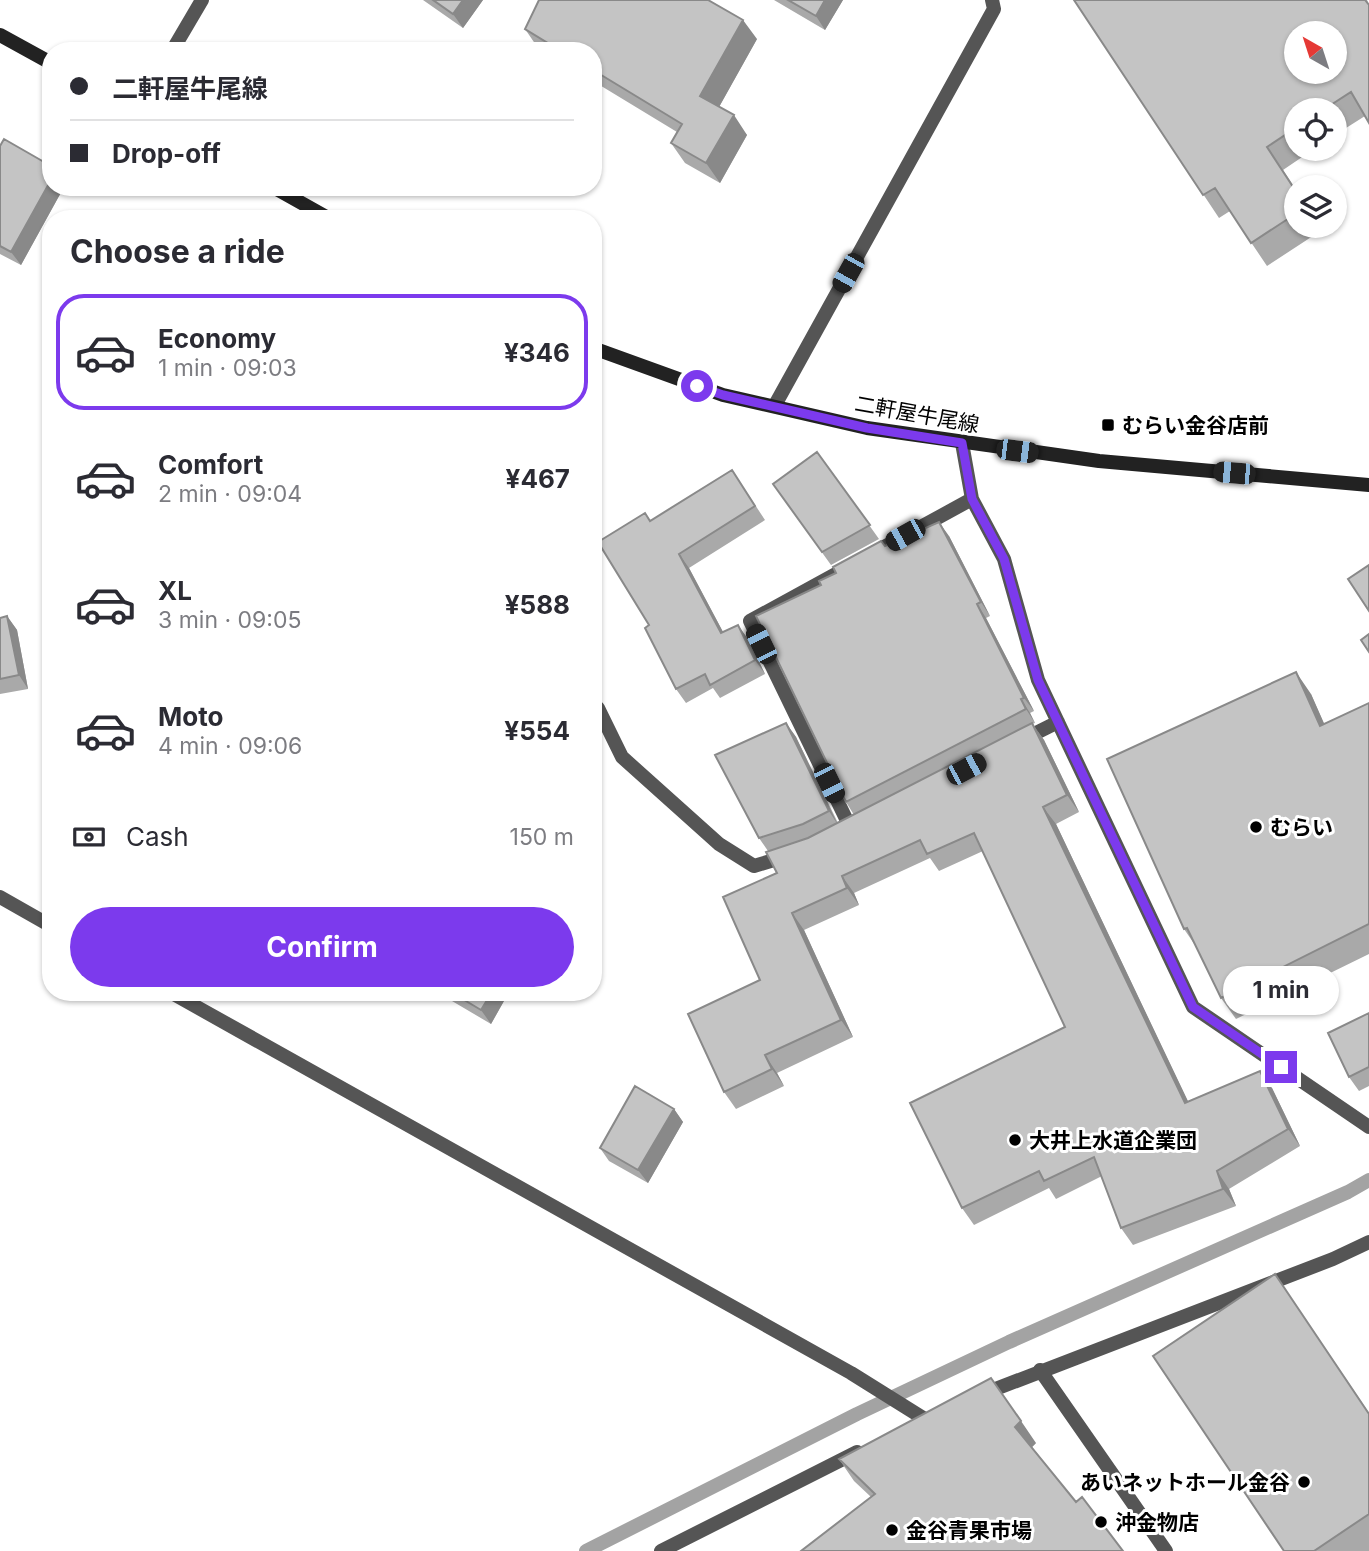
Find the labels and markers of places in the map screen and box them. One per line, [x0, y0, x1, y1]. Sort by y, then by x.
place label: むらい金谷店前 [1122, 413, 1269, 438]
marker: むらい金谷店前 [1100, 417, 1116, 433]
place label: むらい [1270, 815, 1333, 840]
marker: むらい [1248, 819, 1264, 835]
place label: 大井上水道企業団 [1029, 1128, 1197, 1153]
marker: 大井上水道企業団 [1007, 1132, 1023, 1148]
place label: あいネットホール金谷 [1080, 1470, 1290, 1495]
marker: あいネットホール金谷 [1296, 1474, 1312, 1490]
place label: 沖金物店 [1115, 1510, 1199, 1535]
marker: 沖金物店 [1093, 1514, 1109, 1530]
place label: 金谷青果市場 [906, 1518, 1032, 1543]
marker: 金谷青果市場 [884, 1522, 900, 1538]

